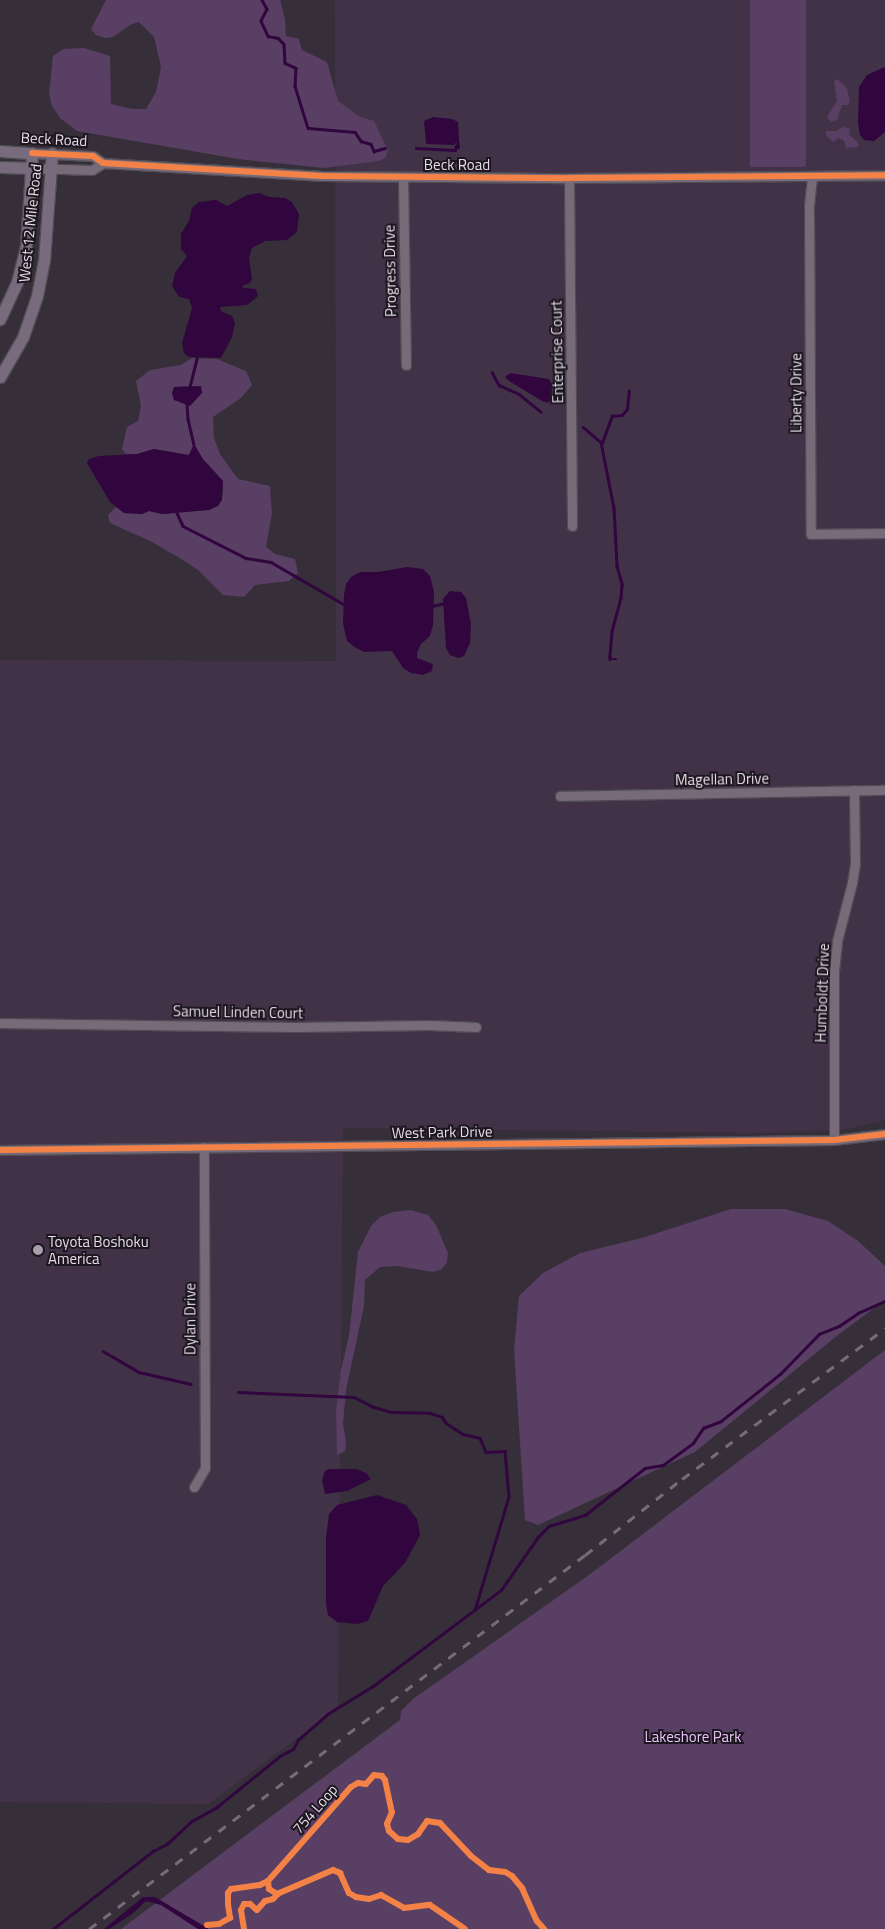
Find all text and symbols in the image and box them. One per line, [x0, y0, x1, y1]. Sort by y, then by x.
street label: Beck Road [20, 128, 88, 150]
street label: Beck Road [424, 156, 490, 174]
street label: West 12 Mile Road [15, 163, 45, 283]
street label: Progress Drive [380, 225, 400, 317]
street label: Enterprise Court [547, 300, 567, 404]
street label: Liberty Drive [787, 353, 805, 433]
street label: Magellan Drive [675, 769, 769, 789]
street label: Humboldt Drive [811, 943, 833, 1043]
street label: Samuel Linden Court [173, 1002, 303, 1022]
street label: West Park Drive [391, 1122, 493, 1142]
place label: Toyota Boshoku America [48, 1232, 149, 1267]
marker: Toyota Boshoku America [32, 1244, 44, 1256]
street label: Dylan Drive [181, 1283, 199, 1355]
park label: Lakeshore Park [645, 1728, 741, 1746]
street label: 754 Loop [289, 1781, 341, 1837]

